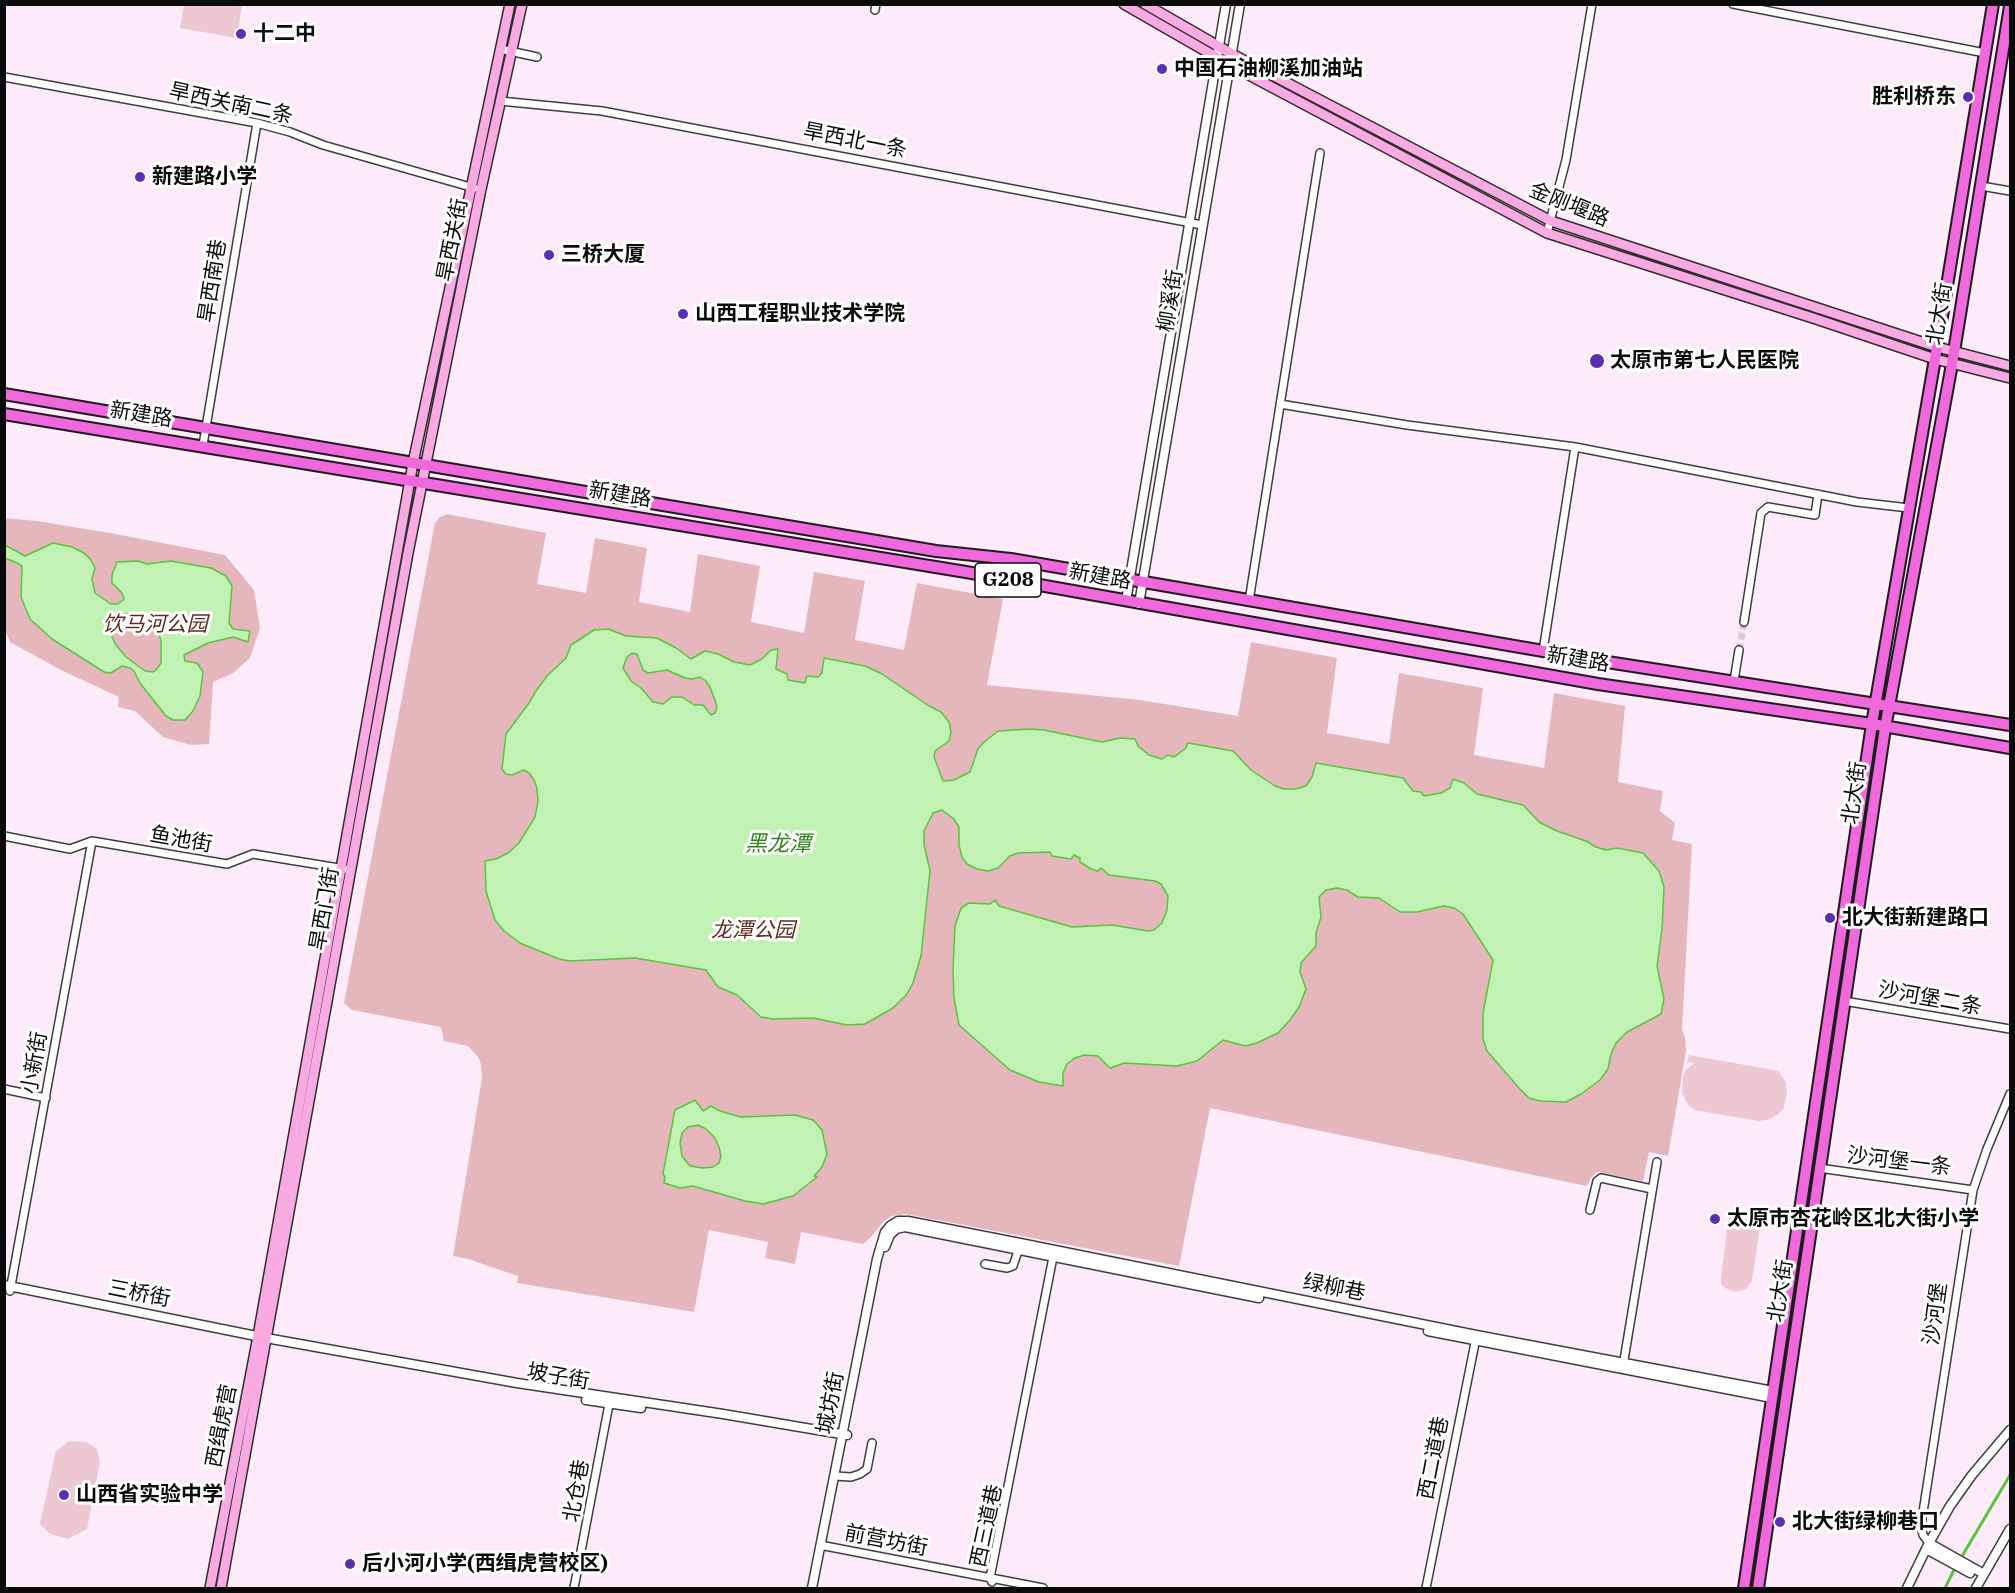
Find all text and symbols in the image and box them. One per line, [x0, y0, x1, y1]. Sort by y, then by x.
place label: 十二中 [253, 21, 316, 47]
marker: 十二中 [234, 27, 248, 41]
place label: 中国石油柳溪加油站 [1174, 56, 1363, 82]
marker: 中国石油柳溪加油站 [1155, 62, 1169, 76]
street label: 旱西关南二条 [167, 79, 295, 129]
place label: 胜利桥东 [1872, 84, 1956, 110]
marker: 胜利桥东 [1961, 90, 1975, 104]
street label: 旱西北一条 [801, 119, 909, 163]
place label: 新建路小学 [152, 164, 257, 190]
marker: 新建路小学 [133, 170, 147, 184]
street label: 金刚堰路 [1525, 178, 1613, 232]
street label: 旱西关街 [433, 196, 473, 284]
street label: 旱西南巷 [194, 238, 232, 324]
place label: 三桥大厦 [561, 242, 645, 268]
marker: 三桥大厦 [542, 248, 556, 262]
street label: 柳溪街 [1154, 268, 1188, 334]
street label: 北大街 [1923, 281, 1957, 347]
place label: 山西工程职业技术学院 [695, 301, 905, 327]
marker: 山西工程职业技术学院 [676, 307, 690, 321]
place label: 太原市第七人民医院 [1610, 348, 1799, 374]
marker: 太原市第七人民医院 [1588, 352, 1606, 370]
street label: 新建路 [108, 398, 174, 432]
street label: 新建路 [587, 478, 653, 512]
street label: 新建路 [1067, 559, 1133, 595]
road number: G208 [975, 563, 1041, 597]
park label: 饮马河公园 [103, 612, 207, 638]
street label: 新建路 [1545, 643, 1611, 677]
street label: 北大街 [1838, 760, 1872, 826]
street label: 鱼池街 [148, 822, 214, 858]
water label: 黑龙潭 [745, 832, 811, 858]
street label: 旱西门街 [305, 865, 345, 953]
place label: 北大街新建路口 [1842, 905, 1989, 931]
marker: 北大街新建路口 [1823, 911, 1837, 925]
park label: 龙潭公园 [711, 918, 795, 944]
street label: 沙河堡二条 [1876, 977, 1984, 1021]
street label: 小新街 [17, 1030, 53, 1096]
street label: 沙河堡一条 [1845, 1143, 1953, 1181]
place label: 太原市杏花岭区北大街小学 [1727, 1206, 1979, 1232]
marker: 太原市杏花岭区北大街小学 [1708, 1212, 1722, 1226]
street label: 北大街 [1764, 1258, 1798, 1324]
street label: 绿柳巷 [1301, 1270, 1367, 1306]
street label: 三桥街 [106, 1276, 172, 1312]
street label: 沙河堡 [1919, 1281, 1953, 1347]
street label: 坡子街 [525, 1359, 591, 1395]
street label: 城坊街 [813, 1370, 849, 1436]
street label: 西缉虎营 [202, 1382, 242, 1470]
street label: 西二道巷 [1414, 1414, 1454, 1502]
street label: 北仓巷 [559, 1458, 595, 1524]
place label: 山西省实验中学 [76, 1482, 223, 1508]
street label: 西三道巷 [966, 1482, 1008, 1570]
marker: 山西省实验中学 [57, 1488, 71, 1502]
place label: 北大街绿柳巷口 [1792, 1509, 1939, 1535]
marker: 北大街绿柳巷口 [1773, 1515, 1787, 1529]
street label: 前营坊街 [842, 1521, 930, 1561]
place label: 后小河小学(西缉虎营校区) [362, 1551, 608, 1577]
marker: 后小河小学(西缉虎营校区) [343, 1557, 357, 1571]

